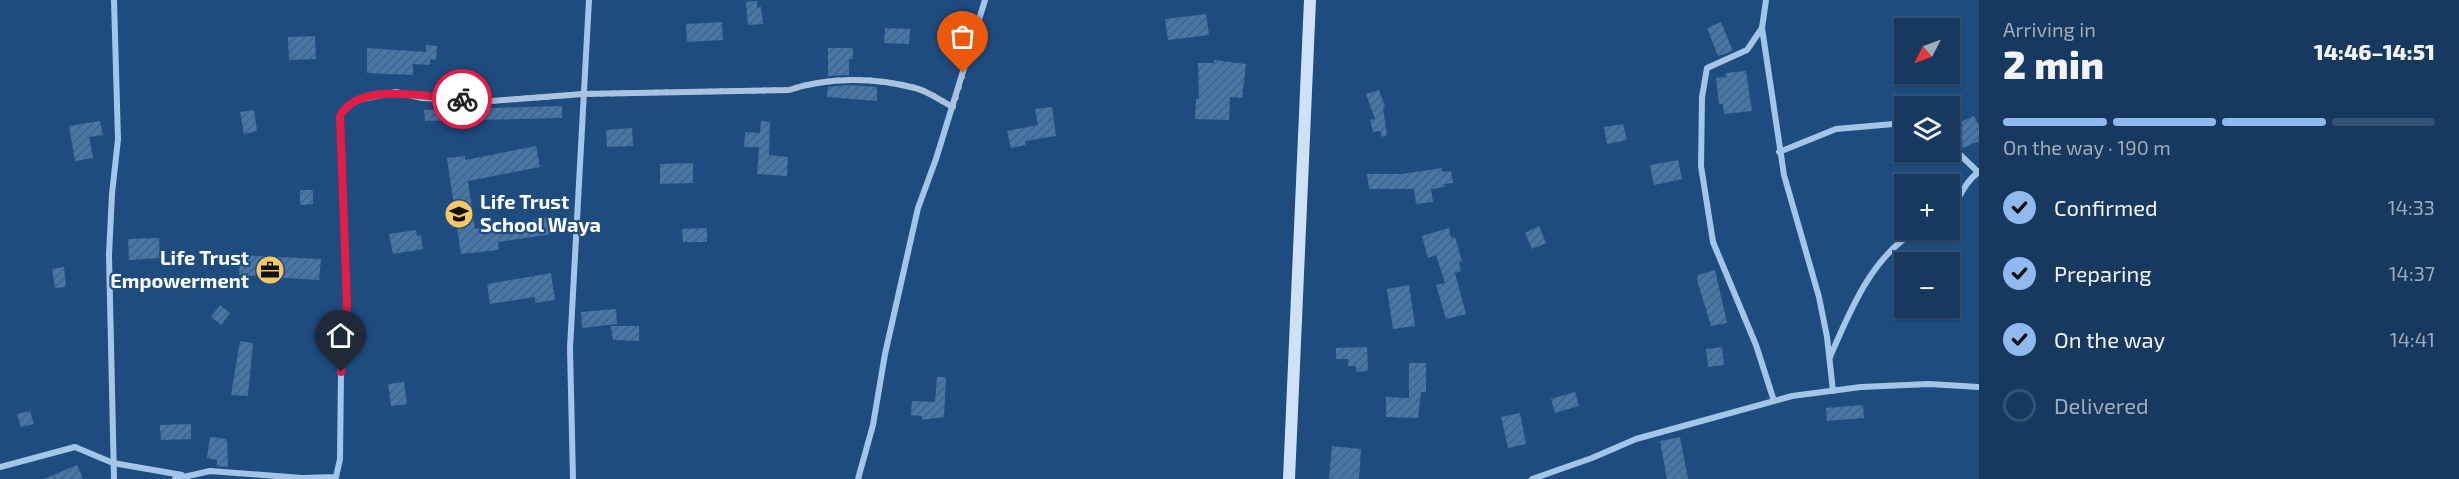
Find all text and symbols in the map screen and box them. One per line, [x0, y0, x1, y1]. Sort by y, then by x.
pin [937, 11, 988, 73]
text: Arriving in [2003, 17, 2096, 41]
north arrow [1894, 18, 1960, 84]
map controls [1894, 18, 1960, 318]
icon: bag [946, 20, 979, 53]
text: 14:46–14:51 [2314, 38, 2435, 64]
text: 2 min [2003, 40, 2104, 87]
courier [432, 69, 492, 129]
icon: bike [446, 83, 479, 116]
button: layers [1894, 96, 1960, 162]
text: On the way · 190 m [2003, 135, 2171, 159]
button: + [1894, 174, 1960, 240]
place label: Life Trust School Waya [480, 189, 601, 237]
icon: check [2003, 191, 2036, 224]
text: Confirmed [2054, 194, 2158, 220]
text: 14:33 [2388, 195, 2435, 219]
school or university icon: Life Trust School Waya [443, 198, 475, 230]
place label: Life Trust Empowerment [110, 245, 249, 292]
button: − [1894, 252, 1960, 318]
office icon: Life Trust Empowerment [254, 254, 286, 286]
icon: check [2003, 257, 2036, 290]
text: Preparing [2054, 260, 2152, 286]
text: 14:37 [2389, 261, 2435, 285]
pin [315, 310, 366, 372]
icon: home [324, 319, 357, 352]
icon: check [2003, 323, 2036, 356]
text: On the way [2054, 326, 2165, 352]
text: 14:41 [2390, 327, 2435, 351]
text: Delivered [2054, 392, 2149, 418]

